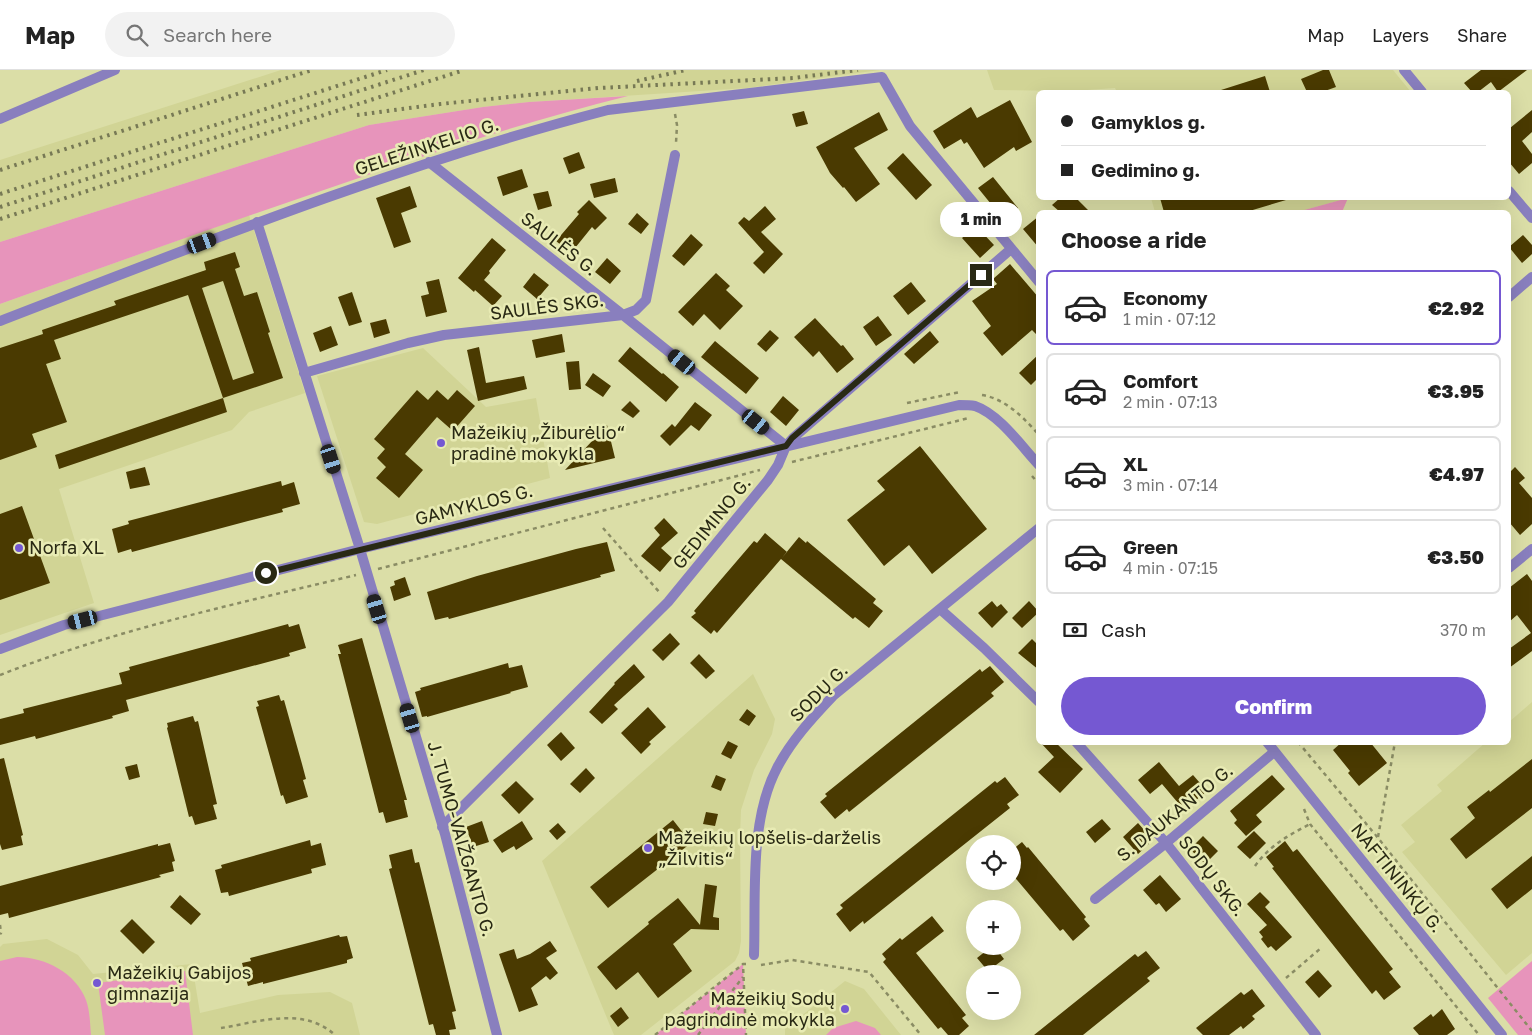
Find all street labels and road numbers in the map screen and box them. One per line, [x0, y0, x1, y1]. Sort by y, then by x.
street label: GELEŽINKELIO G. [352, 112, 501, 180]
street label: SAULĖS G. [517, 207, 602, 280]
street label: SAULĖS SKG. [489, 288, 605, 324]
street label: GEDIMINO G. [667, 472, 755, 573]
street label: GAMYKLOS G. [413, 479, 535, 529]
street label: SODŲ G. [785, 659, 852, 726]
street label: J. TUMO-VAIŽGANTO G. [423, 738, 500, 939]
street label: S. DAUKANTO G. [1112, 759, 1237, 866]
street label: NAFTININKŲ G. [1347, 818, 1449, 937]
street label: SODŲ SKG. [1174, 831, 1251, 920]

